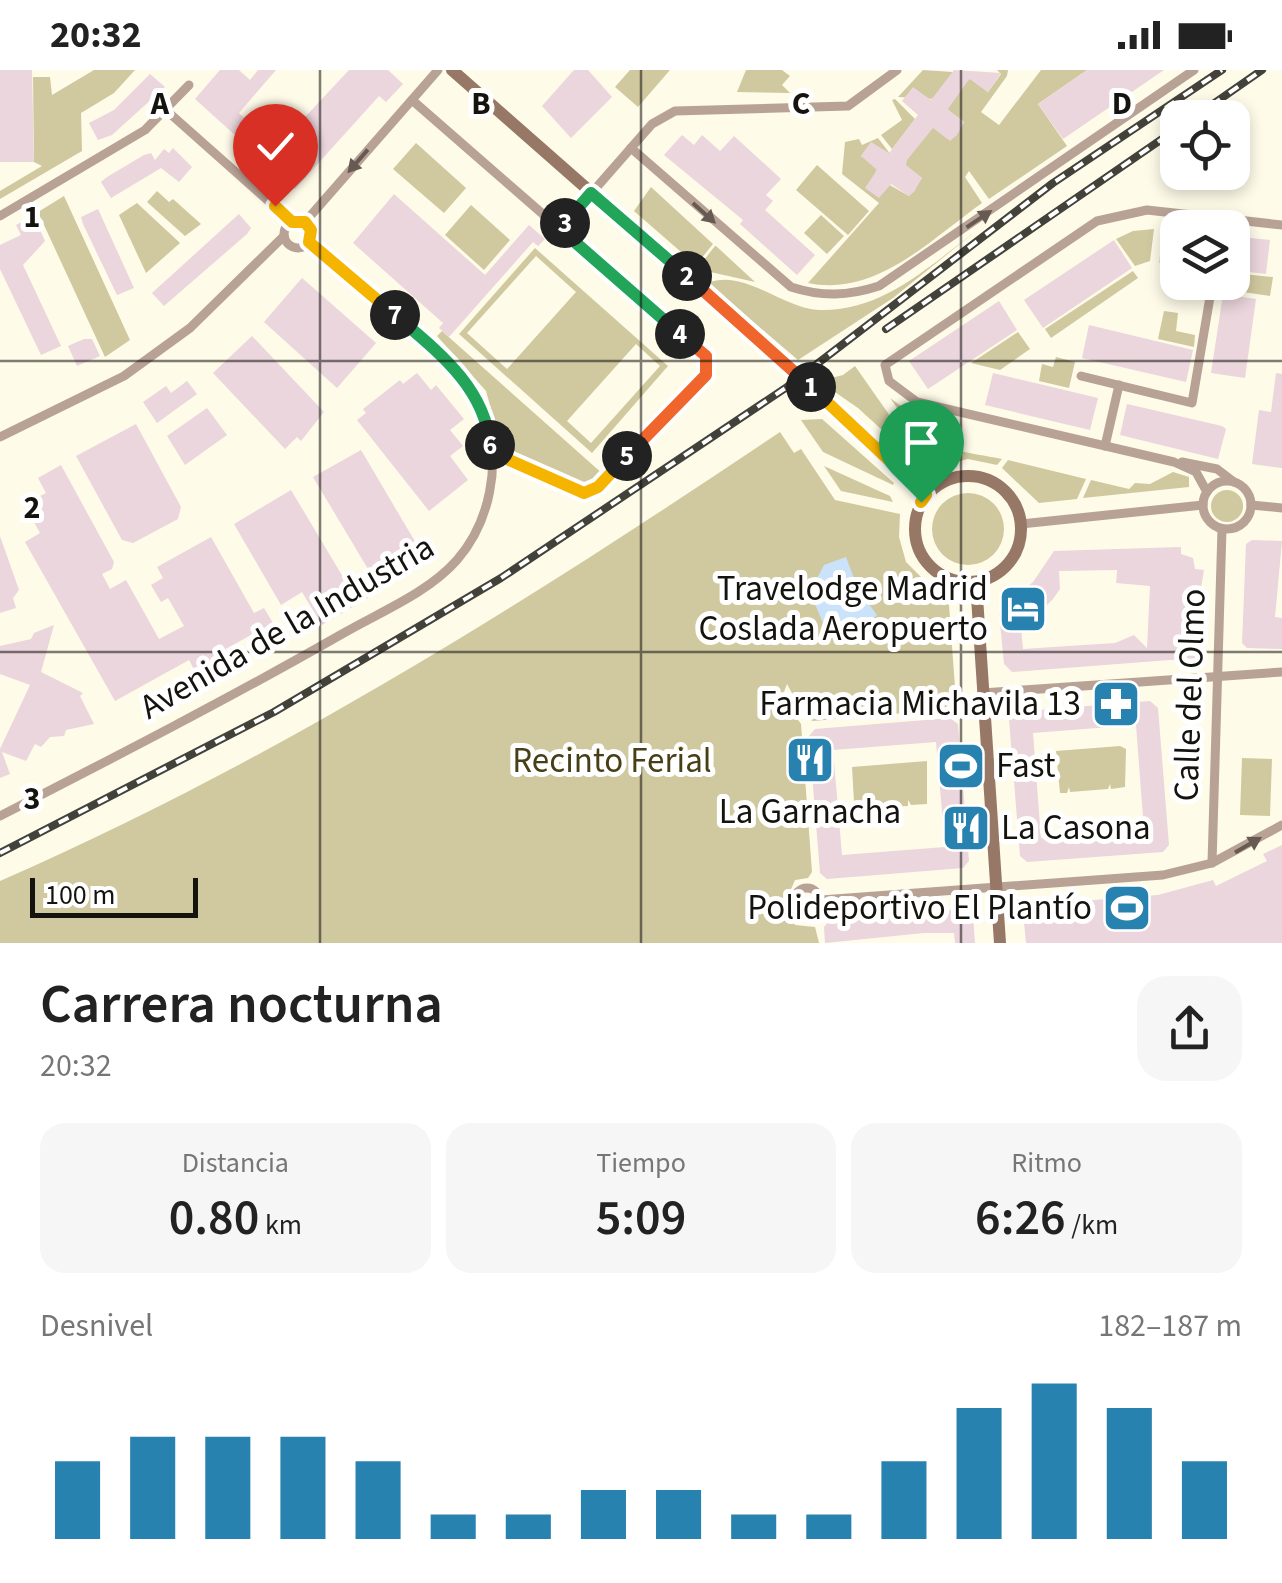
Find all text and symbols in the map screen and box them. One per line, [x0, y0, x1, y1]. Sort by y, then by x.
text: 20:32 [50, 8, 142, 62]
text: A [150, 81, 170, 127]
text: B [471, 81, 491, 127]
text: C [792, 81, 810, 127]
text: D [1112, 81, 1132, 127]
map controls [1160, 100, 1250, 300]
button: locate [1160, 100, 1250, 190]
pin [233, 104, 318, 207]
icon: check [248, 119, 303, 174]
one-way arrow [348, 148, 370, 173]
text: 1 [24, 194, 40, 240]
pin: 3 [540, 198, 590, 248]
one-way arrow [691, 201, 716, 223]
text: 3 [558, 203, 572, 243]
one-way arrow [965, 210, 992, 228]
button: layers [1160, 210, 1250, 300]
pin: 2 [662, 251, 712, 301]
text: 2 [680, 256, 694, 296]
pin: 7 [370, 290, 420, 340]
text: 7 [388, 295, 402, 335]
pin: 4 [655, 309, 705, 359]
text: 4 [673, 314, 687, 354]
pin: 1 [786, 362, 836, 412]
text: 1 [804, 367, 818, 407]
pin [879, 400, 964, 503]
icon: arrive [894, 415, 949, 470]
pin: 6 [465, 420, 515, 470]
text: 6 [483, 425, 497, 465]
pin: 5 [602, 431, 652, 481]
text: 5 [620, 436, 634, 476]
text: 2 [24, 485, 40, 531]
street label: Avenida de la Industria [131, 522, 443, 732]
place label: Travelodge Madrid Coslada Aeropuerto [698, 564, 988, 654]
hotel icon: Travelodge Madrid Coslada Aeropuerto [997, 583, 1049, 635]
street label: Calle del Olmo [1161, 588, 1219, 802]
pharmacy icon: Farmacia Michavila 13 [1090, 678, 1142, 730]
place label: Farmacia Michavila 13 [759, 679, 1081, 729]
restaurant icon: La Garnacha [784, 734, 836, 786]
park label: Recinto Ferial [512, 736, 712, 786]
sports icon: Fast [935, 740, 987, 792]
place label: Fast [996, 741, 1056, 791]
text: 3 [24, 776, 40, 822]
place label: La Garnacha [719, 787, 901, 837]
restaurant icon: La Casona [940, 802, 992, 854]
place label: La Casona [1001, 803, 1151, 853]
one-way arrow [1234, 837, 1262, 855]
scale bar [30, 873, 198, 918]
text: 100 m [45, 875, 116, 915]
sports icon: Polideportivo El Plantío [1101, 882, 1153, 934]
place label: Polideportivo El Plantío [747, 883, 1092, 933]
text: Carrera nocturna [40, 966, 443, 1044]
button: share [1137, 976, 1242, 1081]
text: 20:32 [40, 1043, 112, 1089]
text: Distancia [182, 1143, 289, 1183]
text: Tiempo [596, 1143, 686, 1183]
text: Ritmo [1011, 1143, 1082, 1183]
text: 0.80 [169, 1183, 259, 1254]
text: 5:09 [596, 1183, 686, 1254]
text: 6:26 [975, 1183, 1066, 1254]
text: km [259, 1205, 302, 1245]
text: /km [1066, 1205, 1118, 1245]
text: Desnivel [40, 1303, 153, 1349]
text: 182–187 m [1098, 1303, 1242, 1349]

